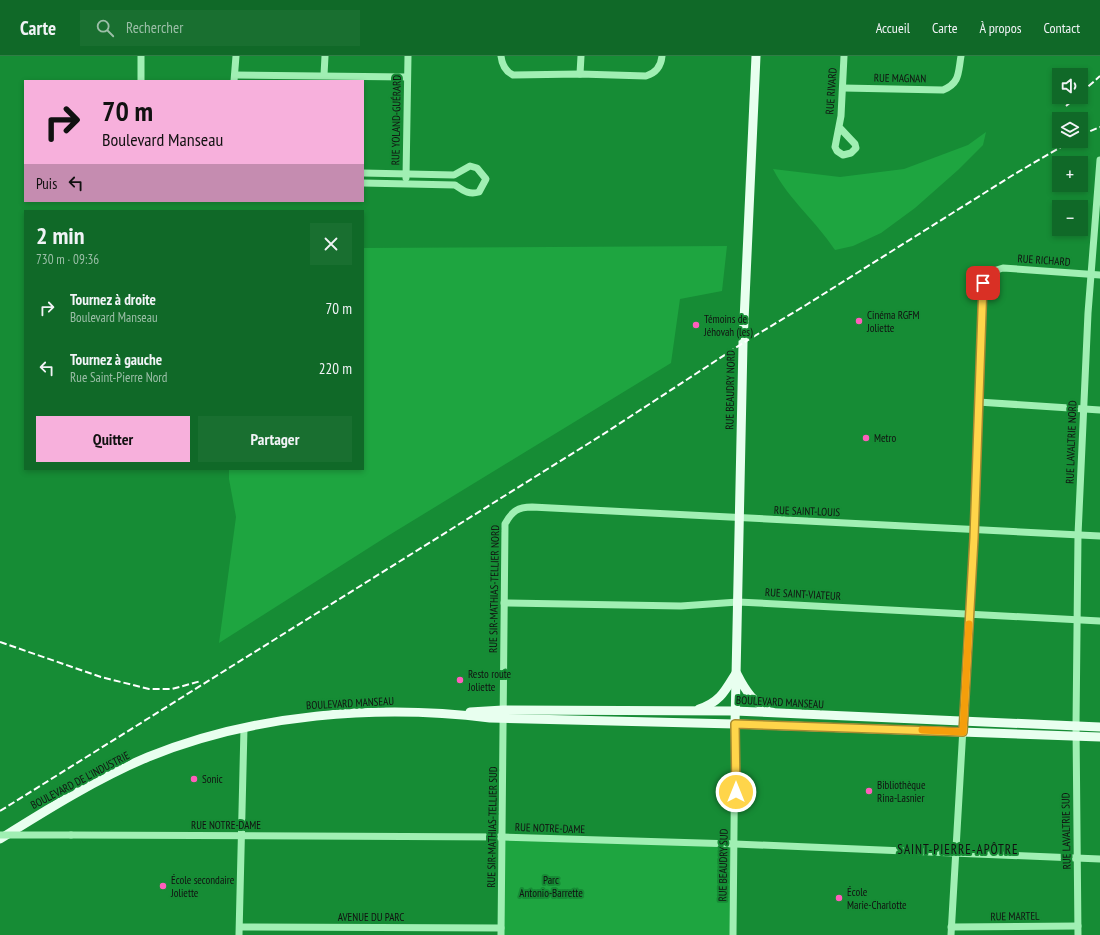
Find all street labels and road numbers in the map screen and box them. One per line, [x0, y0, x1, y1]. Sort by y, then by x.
street label: RUE RIVARD [822, 67, 840, 115]
street label: RUE MAGNAN [874, 71, 926, 85]
street label: RUE YOLAND-GUÉRARD [388, 74, 404, 165]
street label: RUE RICHARD [1017, 251, 1071, 269]
street label: RUE BEAUDRY NORD [722, 350, 738, 430]
street label: RUE LAVALTRIE NORD [1063, 400, 1079, 484]
street label: RUE SAINT-LOUIS [774, 503, 841, 519]
street label: RUE SIR-MATHIAS-TELLIER NORD [486, 525, 502, 653]
street label: RUE SAINT-VIATEUR [765, 585, 841, 603]
street label: BOULEVARD MANSEAU [736, 693, 825, 711]
street label: BOULEVARD MANSEAU [306, 694, 395, 712]
street label: BOULEVARD DE L'INDUSTRIE [28, 748, 132, 812]
street label: RUE SIR-MATHIAS-TELLIER SUD [484, 766, 500, 888]
street label: RUE LAVALTRIE SUD [1058, 792, 1074, 870]
street label: RUE NOTRE-DAME [191, 818, 261, 832]
street label: RUE NOTRE-DAME [515, 820, 586, 836]
street label: RUE BEAUDRY SUD [715, 828, 731, 902]
street label: RUE MARTEL [990, 909, 1040, 923]
street label: AVENUE DU PARC [338, 910, 404, 924]

